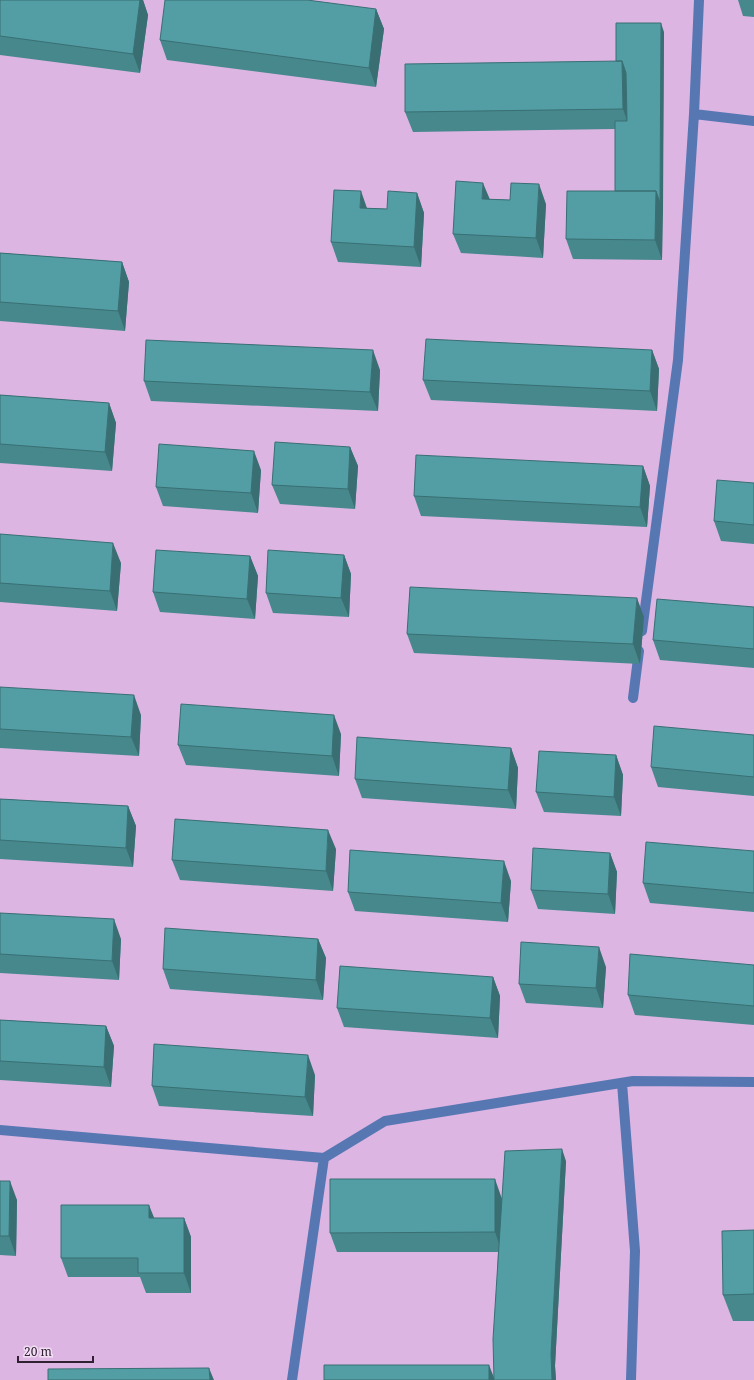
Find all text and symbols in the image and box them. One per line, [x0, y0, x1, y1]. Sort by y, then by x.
scale bar [18, 1338, 93, 1364]
text: 20 m [24, 1343, 52, 1360]

